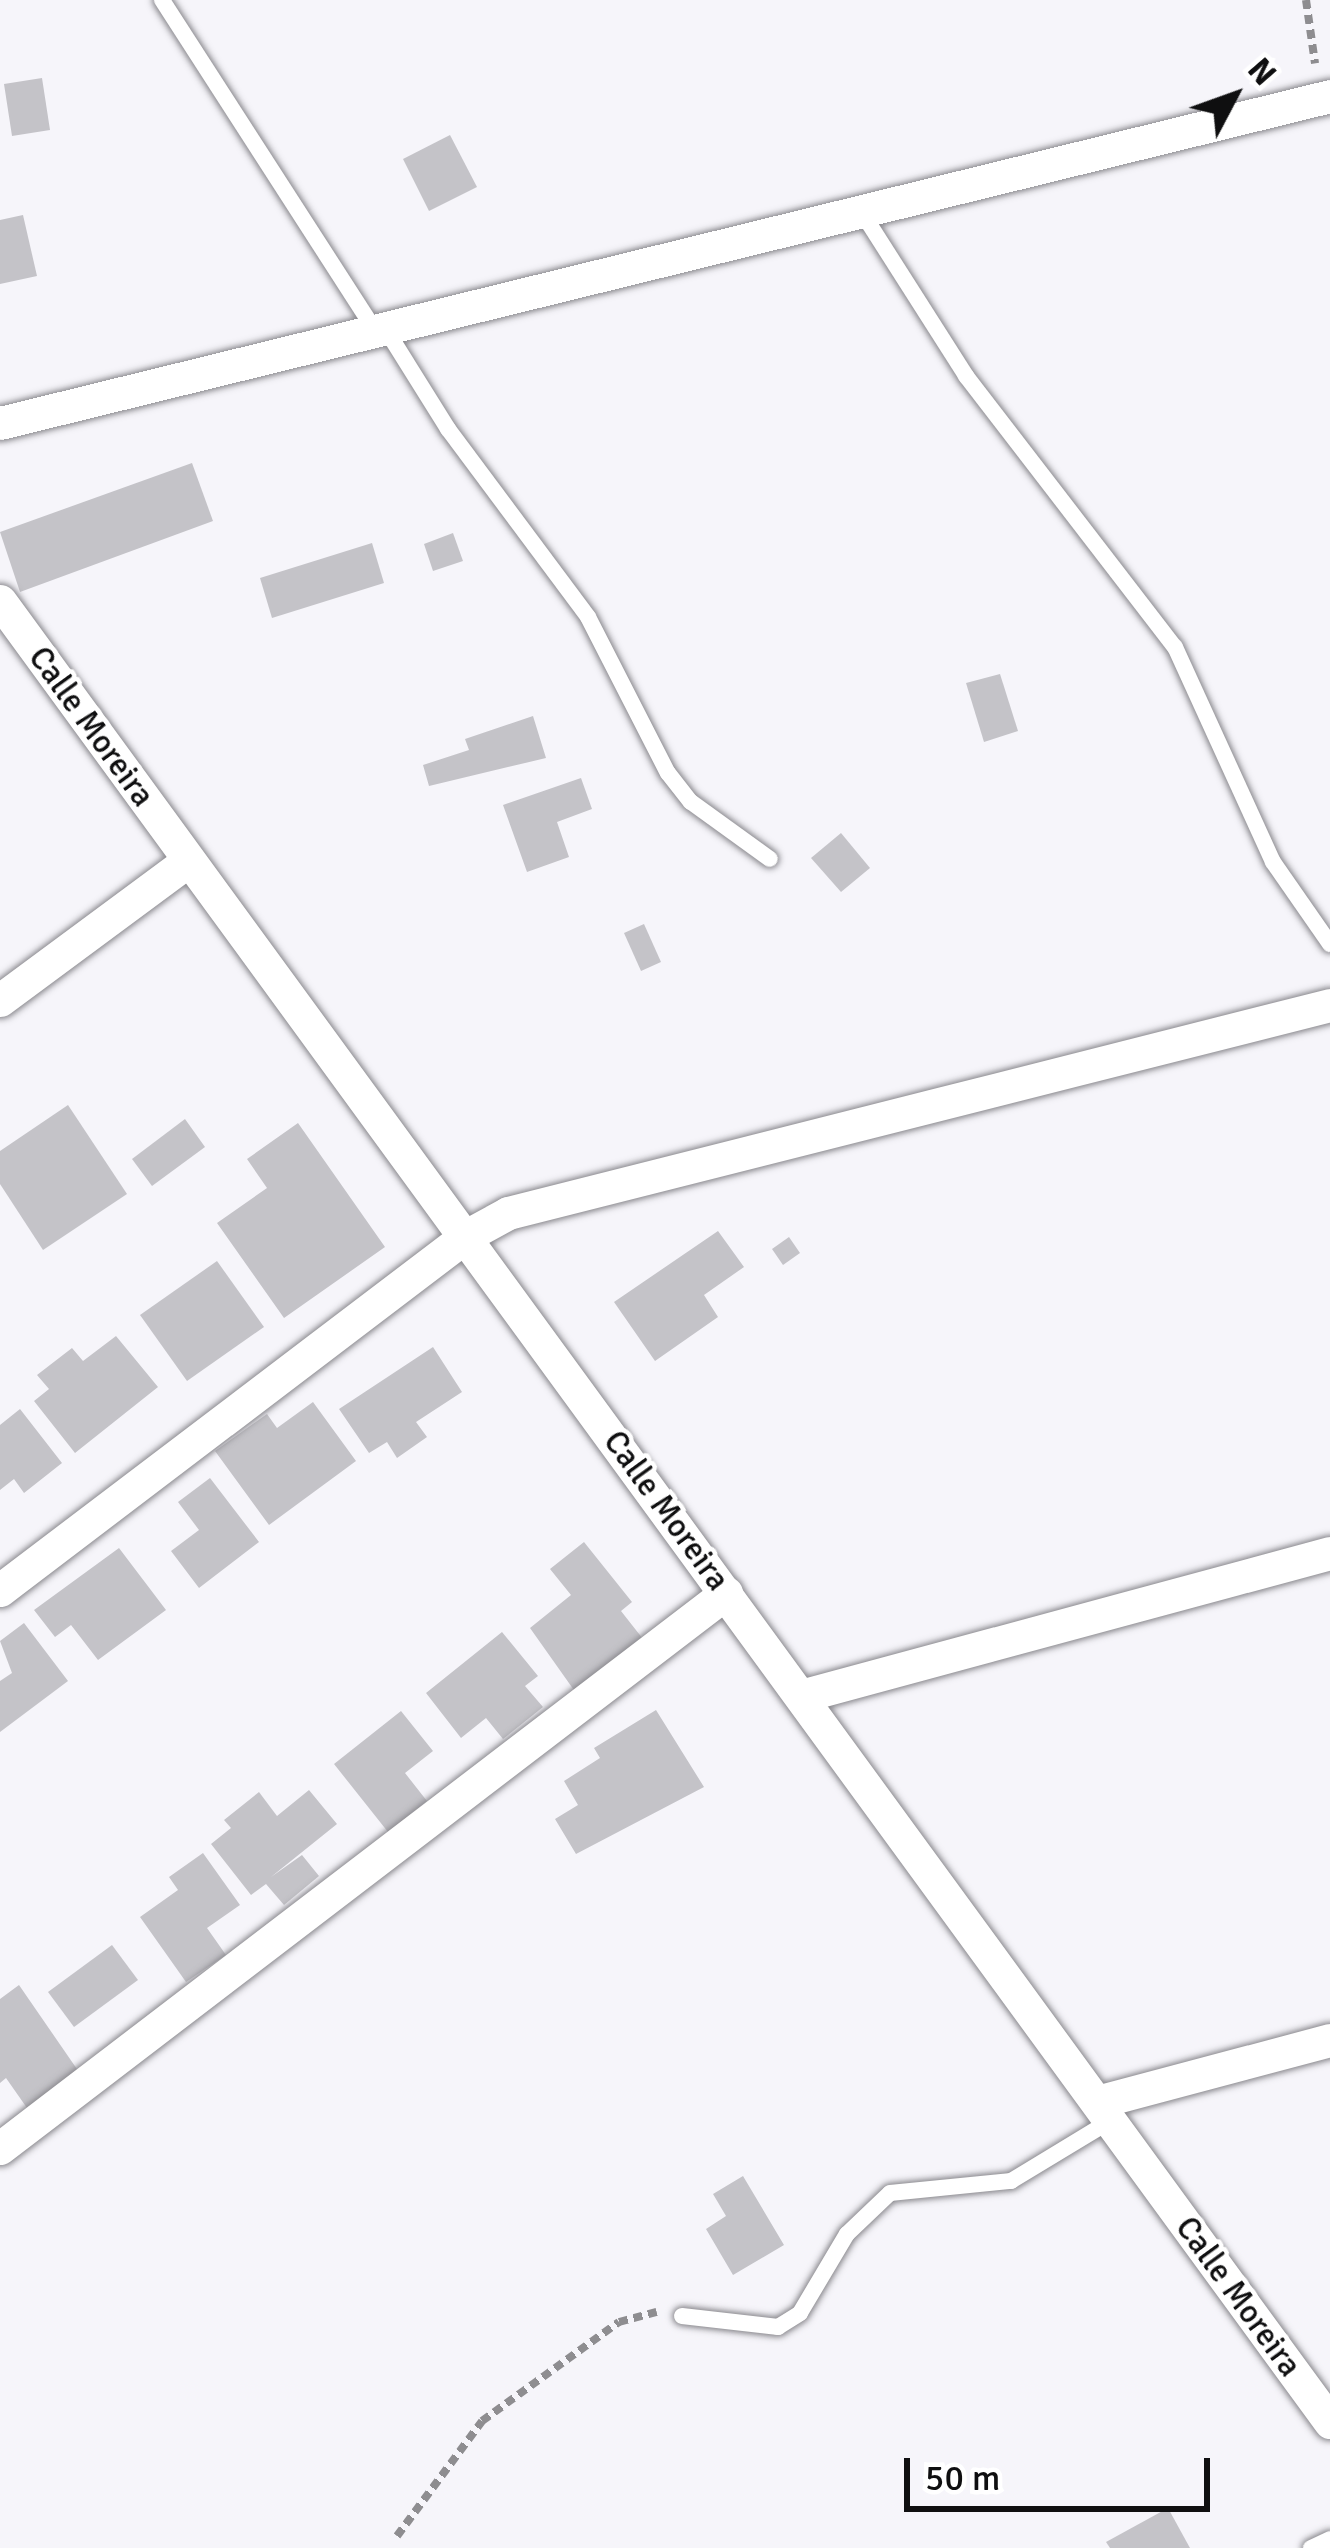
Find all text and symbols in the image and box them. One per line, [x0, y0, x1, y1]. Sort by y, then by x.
north arrow [1174, 36, 1294, 156]
text: N [1239, 50, 1285, 94]
street label: Calle Moreira [20, 639, 162, 815]
street label: Calle Moreira [595, 1423, 737, 1599]
street label: Calle Moreira [1167, 2209, 1309, 2385]
scale bar [910, 2434, 1216, 2508]
text: 50 m [925, 2456, 1001, 2501]

